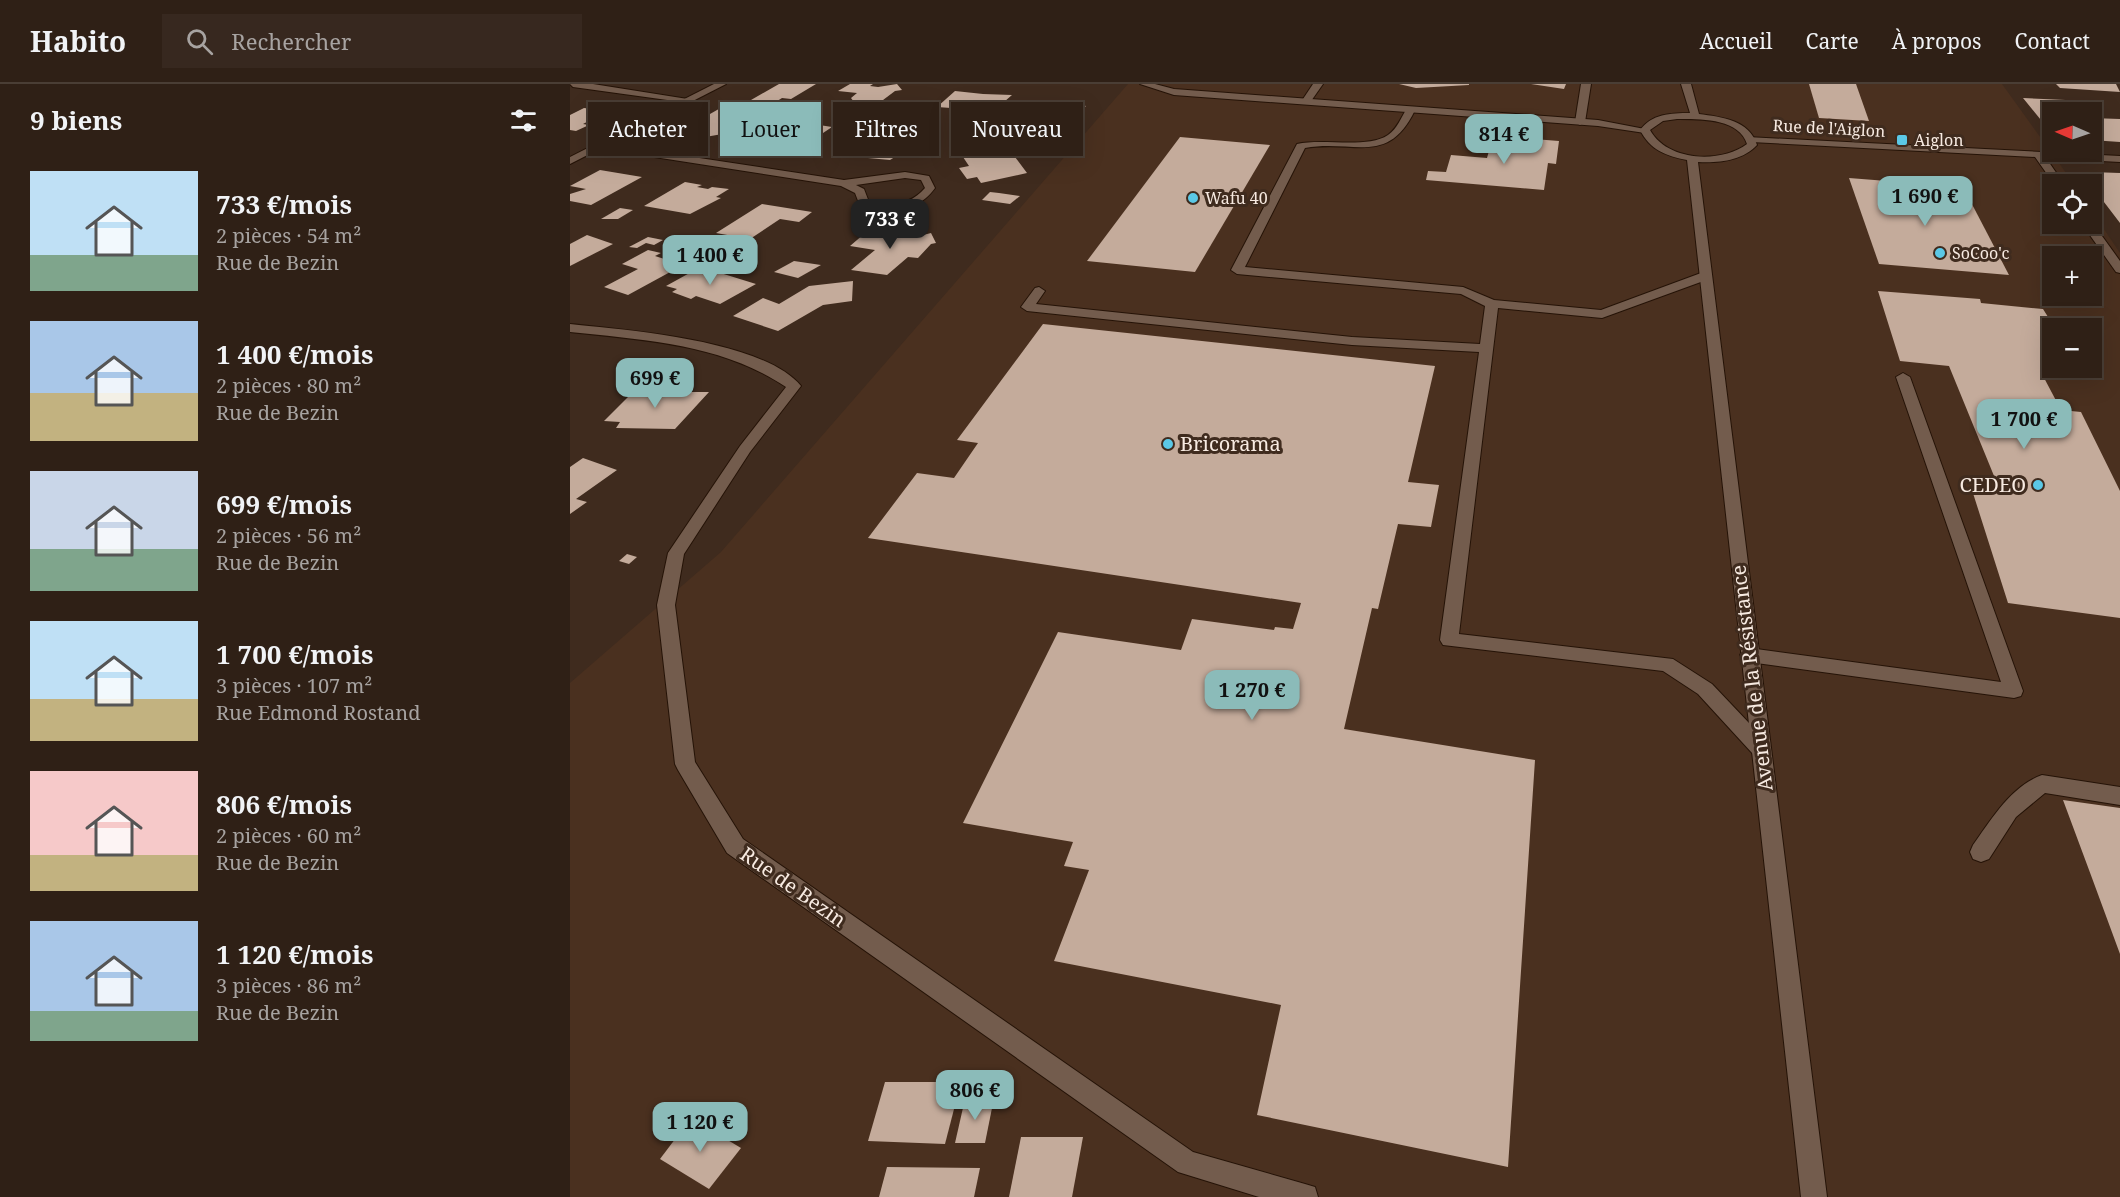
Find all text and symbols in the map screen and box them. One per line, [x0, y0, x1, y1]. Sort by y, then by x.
search box [162, 14, 582, 68]
text: Habito [30, 22, 126, 60]
icon: search [183, 25, 216, 58]
text: Rechercher [231, 26, 351, 56]
text: Accueil [1700, 27, 1773, 55]
text: Carte [1806, 27, 1859, 55]
text: À propos [1892, 27, 1982, 55]
text: Contact [2015, 27, 2090, 55]
text: 9 biens [30, 102, 122, 138]
chip: Acheter [588, 102, 708, 156]
chip: Louer [720, 102, 821, 156]
chip: Filtres [833, 102, 939, 156]
chip: Nouveau [951, 102, 1083, 156]
north arrow [2042, 102, 2102, 162]
map controls [2042, 102, 2102, 378]
icon: filters [507, 104, 540, 137]
pin: 814 € [1462, 114, 1546, 165]
street label: Rue de l'Aiglon [1772, 114, 1886, 142]
text: 814 € [1479, 120, 1529, 147]
place label: Aiglon [1914, 129, 1964, 151]
marker: Aiglon [1895, 133, 1909, 147]
button: locate [2042, 174, 2102, 234]
pin: 1 690 € [1870, 176, 1980, 227]
text: 1 690 € [1892, 182, 1958, 209]
text: 733 €/mois [216, 186, 352, 222]
place label: Wafu 40 [1205, 187, 1268, 209]
marker: Wafu 40 [1186, 191, 1200, 205]
icon: home [78, 195, 150, 267]
pin: 733 € [848, 199, 932, 250]
text: 733 € [865, 205, 915, 232]
text: 2 pièces · 54 m² [216, 222, 361, 249]
pin: 1 400 € [655, 235, 765, 286]
text: 1 400 € [677, 241, 743, 268]
place label: SoCoo'c [1952, 242, 2009, 264]
marker: SoCoo'c [1933, 246, 1947, 260]
button: + [2042, 246, 2102, 306]
text: Rue de Bezin [216, 249, 339, 276]
button: − [2042, 318, 2102, 378]
text: 1 400 €/mois [216, 336, 374, 372]
icon: home [78, 345, 150, 417]
pin: 699 € [613, 358, 697, 409]
text: 699 € [630, 364, 680, 391]
text: 2 pièces · 80 m² [216, 372, 361, 399]
text: Rue de Bezin [216, 399, 339, 426]
pin: 1 700 € [1969, 399, 2079, 450]
text: 1 700 € [1991, 405, 2057, 432]
place label: Bricorama [1180, 430, 1281, 457]
marker: Bricorama [1161, 437, 1175, 451]
place label: CEDEO [1959, 471, 2026, 498]
marker: CEDEO [2031, 478, 2045, 492]
text: 699 €/mois [216, 486, 352, 522]
icon: home [78, 495, 150, 567]
text: 2 pièces · 56 m² [216, 522, 361, 549]
text: Rue de Bezin [216, 549, 339, 576]
street label: Avenue de la Résistance [1724, 563, 1779, 793]
text: 1 700 €/mois [216, 636, 374, 672]
icon: home [78, 645, 150, 717]
pin: 1 270 € [1197, 670, 1307, 721]
text: 3 pièces · 107 m² [216, 672, 372, 699]
text: 1 270 € [1219, 676, 1285, 703]
text: Rue Edmond Rostand [216, 699, 420, 726]
text: 806 €/mois [216, 786, 352, 822]
icon: home [78, 795, 150, 867]
text: 2 pièces · 60 m² [216, 822, 361, 849]
street label: Rue de Bezin [735, 840, 852, 933]
text: Rue de Bezin [216, 849, 339, 876]
text: 1 120 €/mois [216, 936, 374, 972]
icon: home [78, 945, 150, 1017]
text: 3 pièces · 86 m² [216, 972, 361, 999]
text: Rue de Bezin [216, 999, 339, 1026]
pin: 806 € [933, 1070, 1017, 1121]
text: 806 € [950, 1076, 1000, 1103]
pin: 1 120 € [645, 1102, 755, 1153]
text: 1 120 € [667, 1108, 733, 1135]

